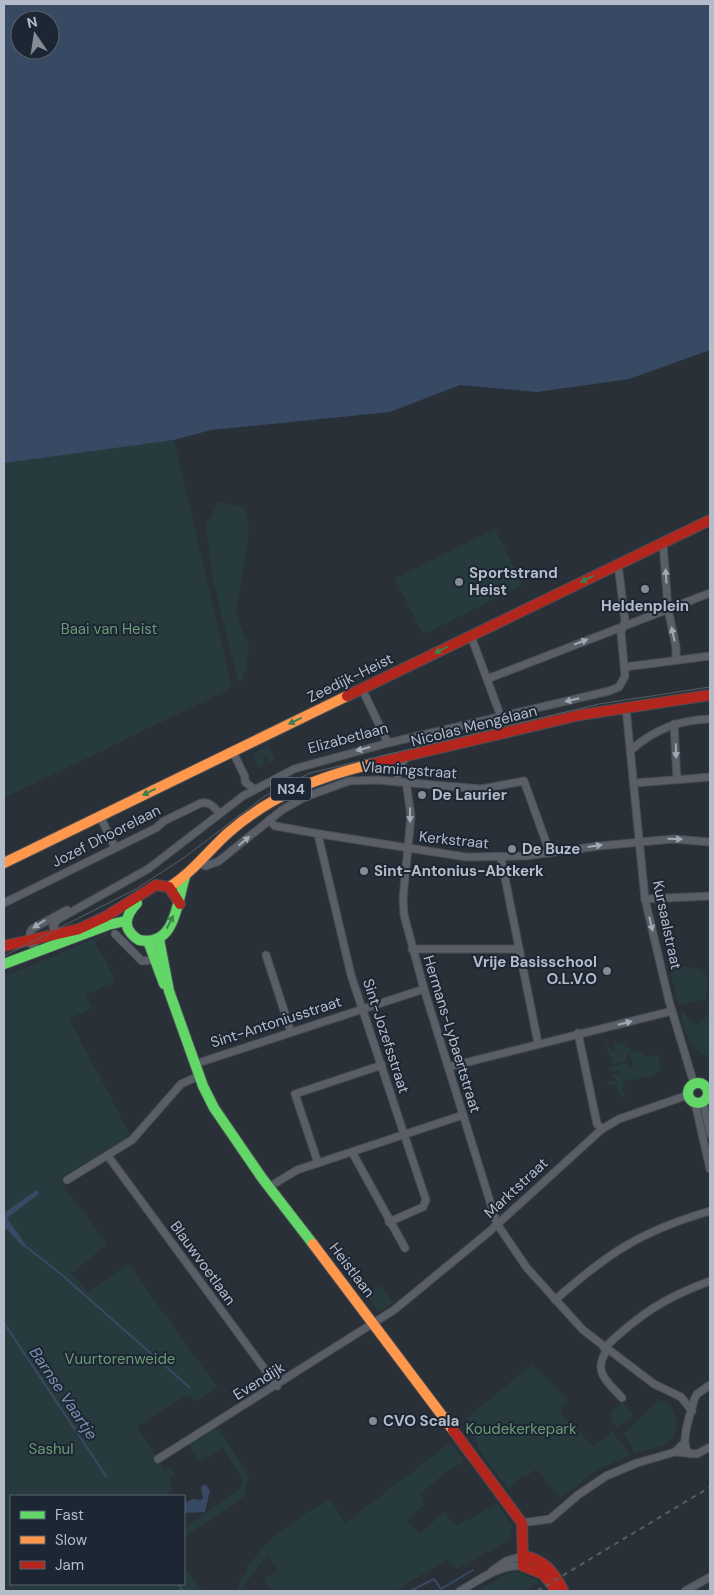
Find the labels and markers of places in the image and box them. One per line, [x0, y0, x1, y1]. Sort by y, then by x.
place label: Sportstrand Heist [469, 563, 558, 600]
marker: Sportstrand Heist [453, 576, 465, 588]
marker: Heldenplein [639, 583, 651, 595]
place label: Heldenplein [601, 596, 689, 616]
place label: De Laurier [432, 785, 507, 805]
marker: De Laurier [416, 789, 428, 801]
place label: De Buze [522, 839, 580, 859]
marker: De Buze [506, 843, 518, 855]
place label: Sint-Antonius-Abtkerk [374, 861, 544, 881]
marker: Sint-Antonius-Abtkerk [358, 865, 370, 877]
place label: Vrije Basisschool O.L.V.O [473, 952, 597, 989]
marker: Vrije Basisschool O.L.V.O [601, 965, 613, 977]
place label: CVO Scala [383, 1411, 459, 1431]
marker: CVO Scala [367, 1415, 379, 1427]

